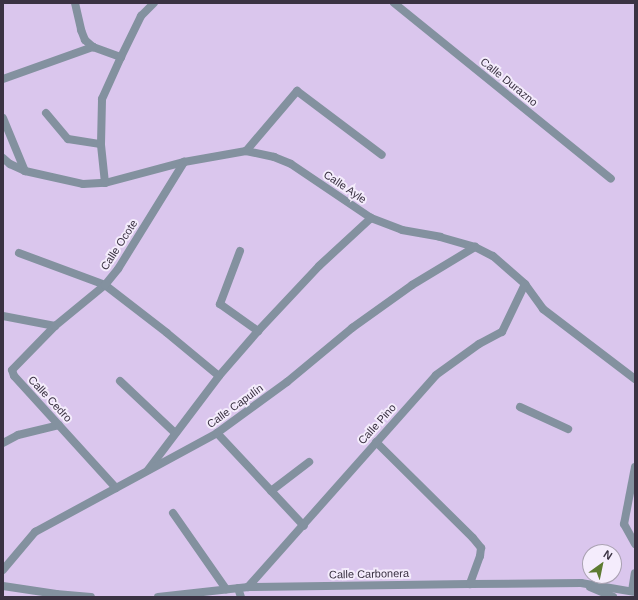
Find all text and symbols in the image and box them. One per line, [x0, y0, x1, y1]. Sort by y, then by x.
street label: Calle Durazno [478, 55, 540, 109]
street label: Calle Ayle [321, 168, 369, 206]
street label: Calle Ocote [98, 217, 140, 273]
street label: Calle Cedro [25, 373, 75, 425]
street label: Calle Capulín [204, 381, 266, 431]
street label: Calle Pino [355, 401, 399, 447]
north arrow [582, 544, 622, 584]
text: N [601, 548, 615, 562]
street label: Calle Carbonera [329, 567, 409, 581]

